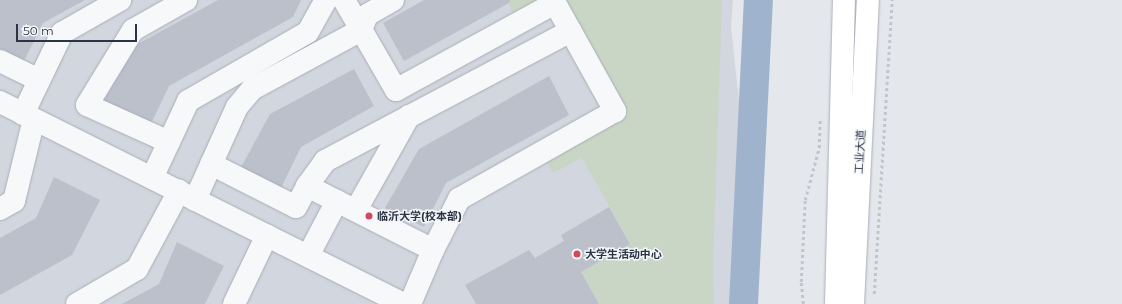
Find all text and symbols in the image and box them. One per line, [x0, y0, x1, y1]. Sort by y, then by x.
scale bar [18, 16, 139, 42]
text: 50 m [23, 23, 54, 38]
street label: 工业大道 [852, 130, 868, 174]
place label: 临沂大学(校本部) [377, 209, 462, 223]
marker: 临沂大学(校本部) [364, 211, 374, 221]
place label: 大学生活动中心 [585, 247, 662, 261]
marker: 大学生活动中心 [572, 249, 582, 259]

